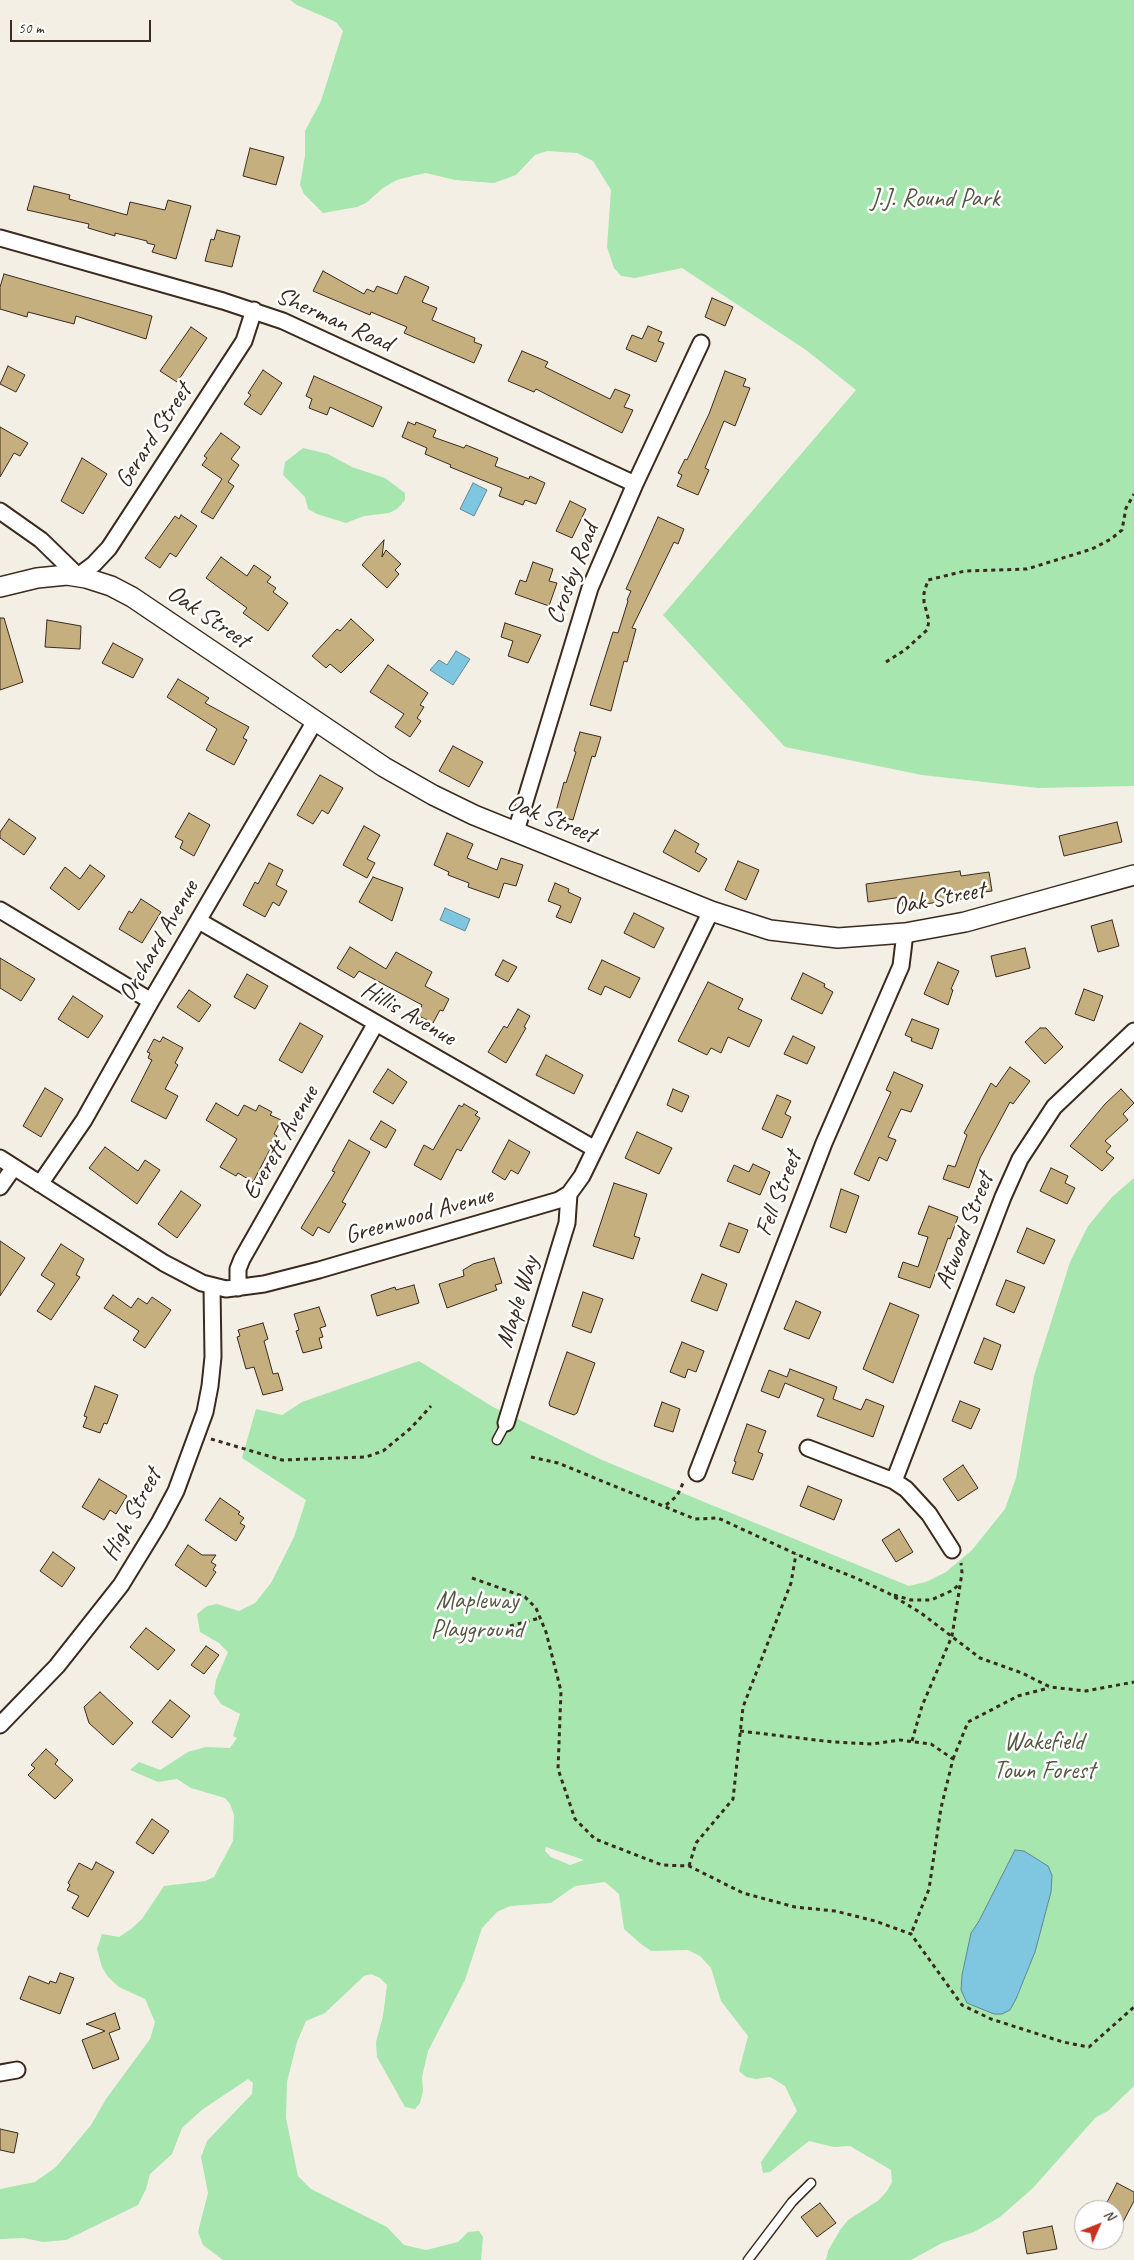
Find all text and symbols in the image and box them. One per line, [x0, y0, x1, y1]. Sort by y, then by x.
scale bar [12, 10, 154, 42]
text: 50 m [18, 19, 44, 38]
park label: J.J. Round Park [870, 184, 1000, 214]
street label: Sherman Road [271, 281, 397, 359]
street label: Gerard Street [109, 378, 199, 494]
street label: Crosby Road [540, 519, 606, 629]
street label: Oak Street [161, 579, 255, 655]
street label: Oak Street [502, 788, 600, 850]
street label: Orchard Avenue [112, 875, 206, 1007]
street label: Oak Street [891, 875, 987, 923]
street label: Hillis Avenue [355, 975, 461, 1053]
street label: Everett Avenue [236, 1081, 326, 1205]
street label: Fell Street [749, 1147, 809, 1241]
street label: Atwood Street [929, 1169, 1001, 1293]
street label: Greenwood Avenue [342, 1181, 496, 1251]
street label: Maple Way [490, 1253, 546, 1351]
street label: High Street [95, 1464, 169, 1566]
park label: Mapleway Playground [431, 1586, 523, 1645]
park label: Wakefield Town Forest [993, 1727, 1095, 1786]
north arrow [1074, 2200, 1124, 2250]
text: N [1100, 2206, 1119, 2224]

